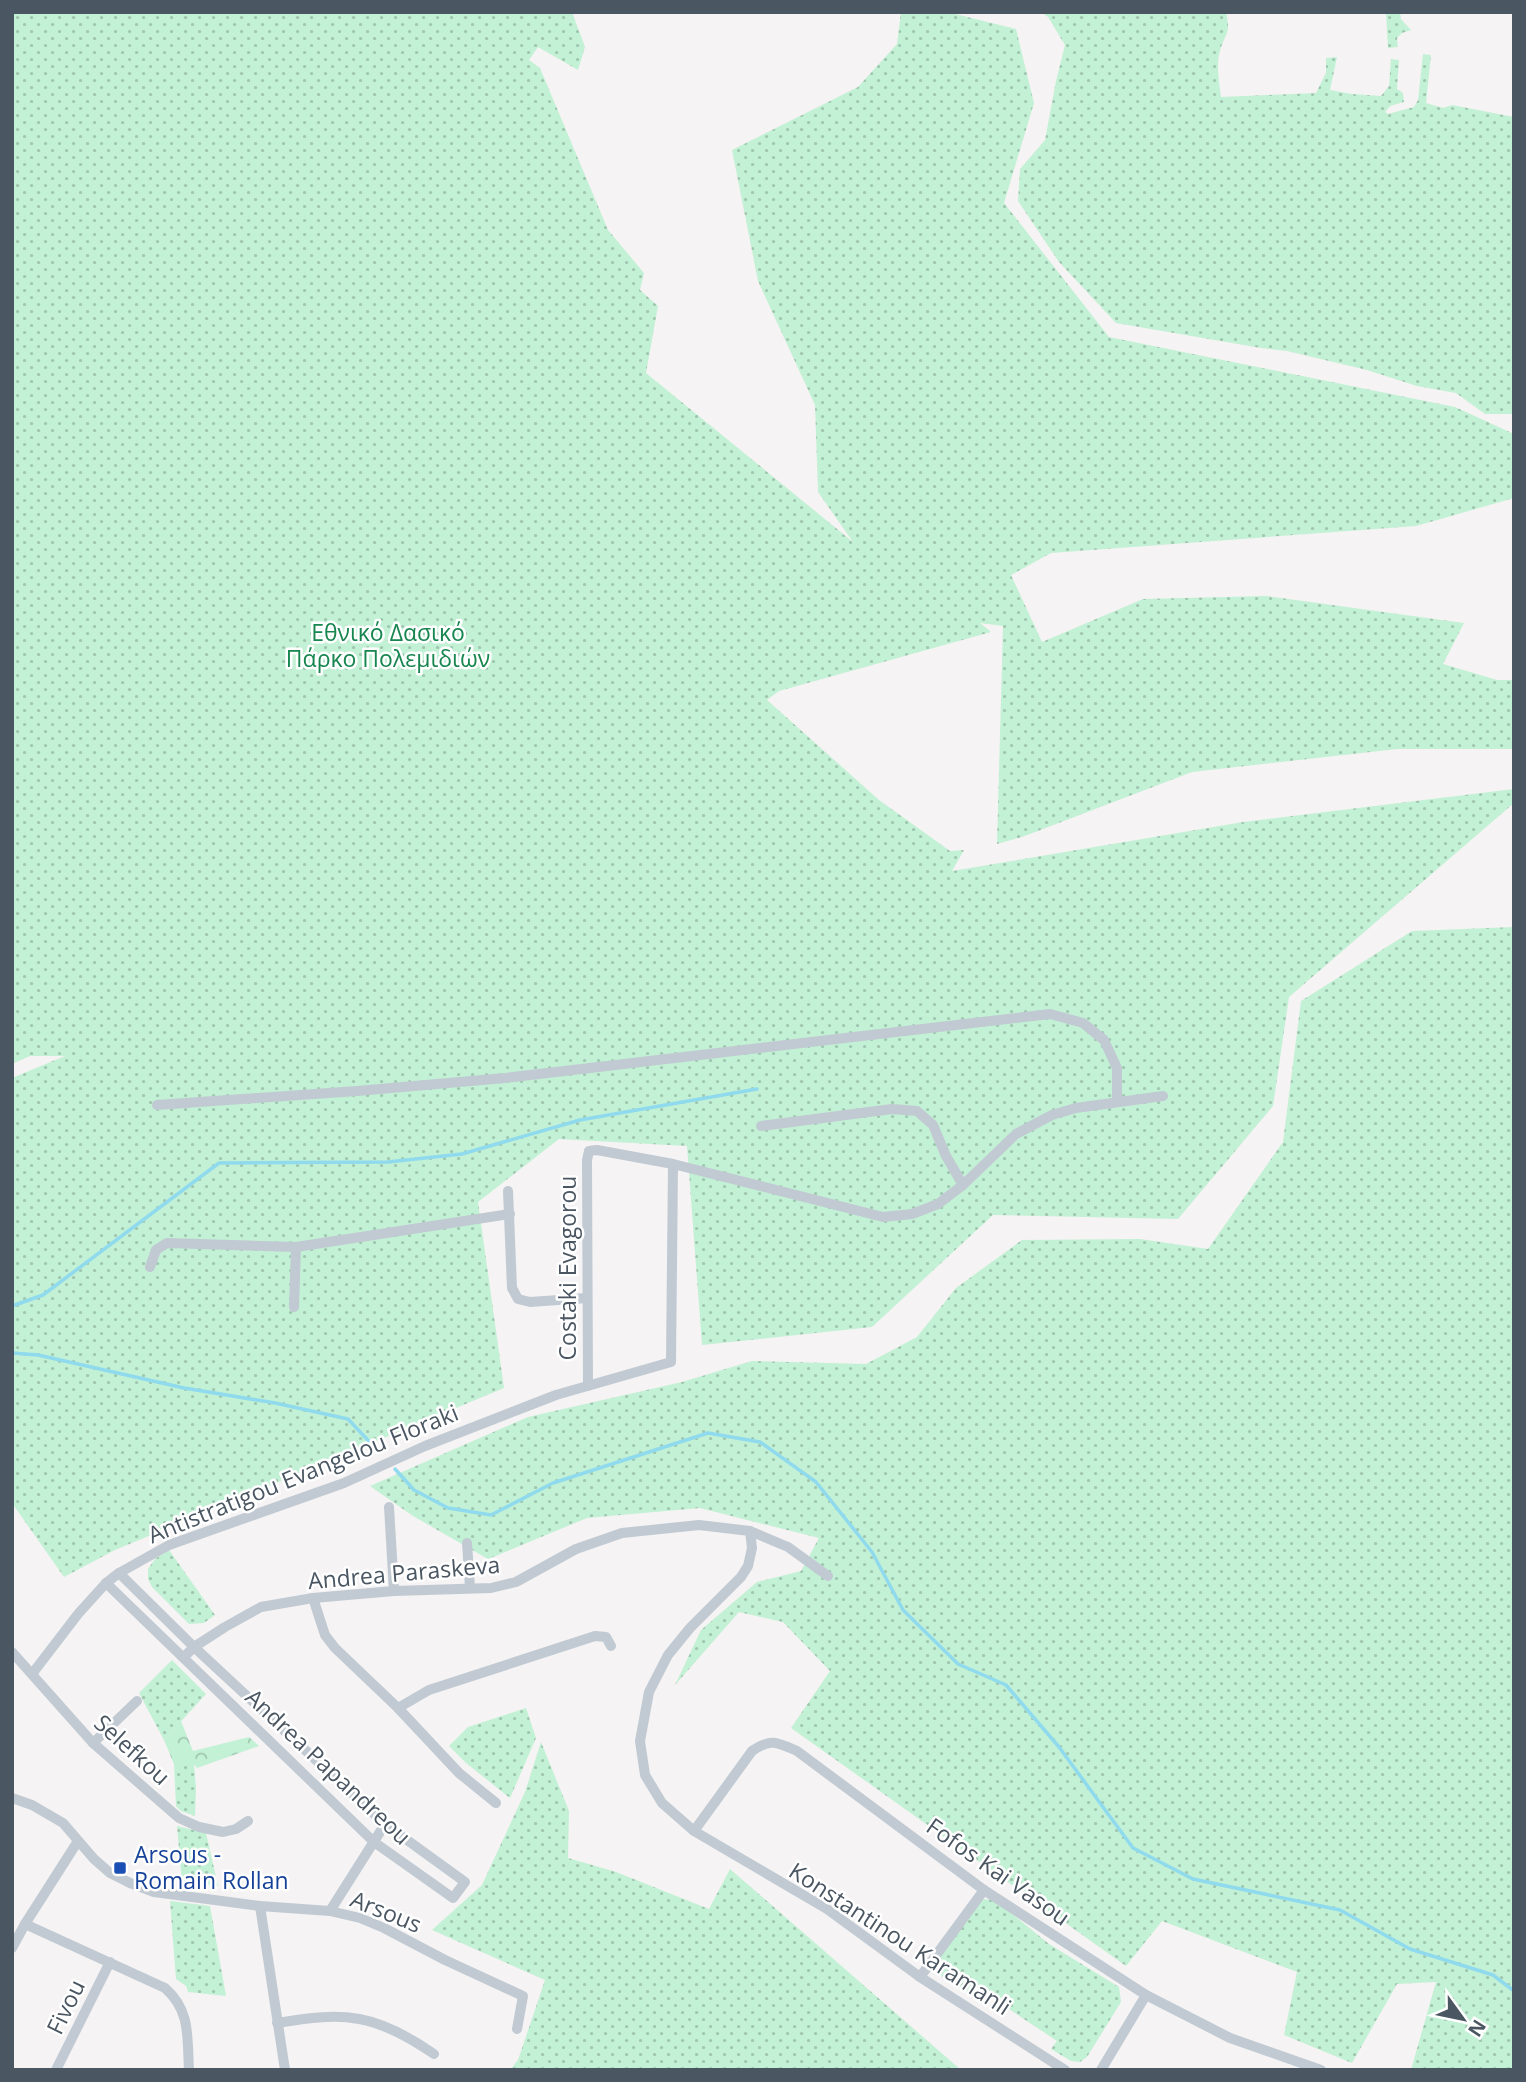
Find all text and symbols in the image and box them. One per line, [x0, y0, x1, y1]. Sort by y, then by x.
park label: Εθνικό Δασικό Πάρκο Πολεμιδιών [286, 616, 490, 674]
street label: Costaki Evagorou [551, 1176, 583, 1360]
street label: Antistratigou Evangelou Floraki [143, 1396, 463, 1550]
street label: Andrea Paraskeva [306, 1548, 501, 1596]
street label: Andrea Papandreou [239, 1681, 418, 1852]
street label: Selefkou [88, 1707, 178, 1792]
street label: Fofos Kai Vasou [920, 1810, 1077, 1933]
place label: Arsous - Romain Rollan [134, 1838, 289, 1896]
street label: Konstantinou Karamanli [783, 1854, 1018, 2022]
marker: Arsous - Romain Rollan [112, 1860, 128, 1876]
street label: Arsous [346, 1882, 427, 1940]
street label: Fivou [38, 1974, 92, 2039]
north arrow [1428, 1984, 1498, 2054]
text: N [1462, 2015, 1492, 2042]

